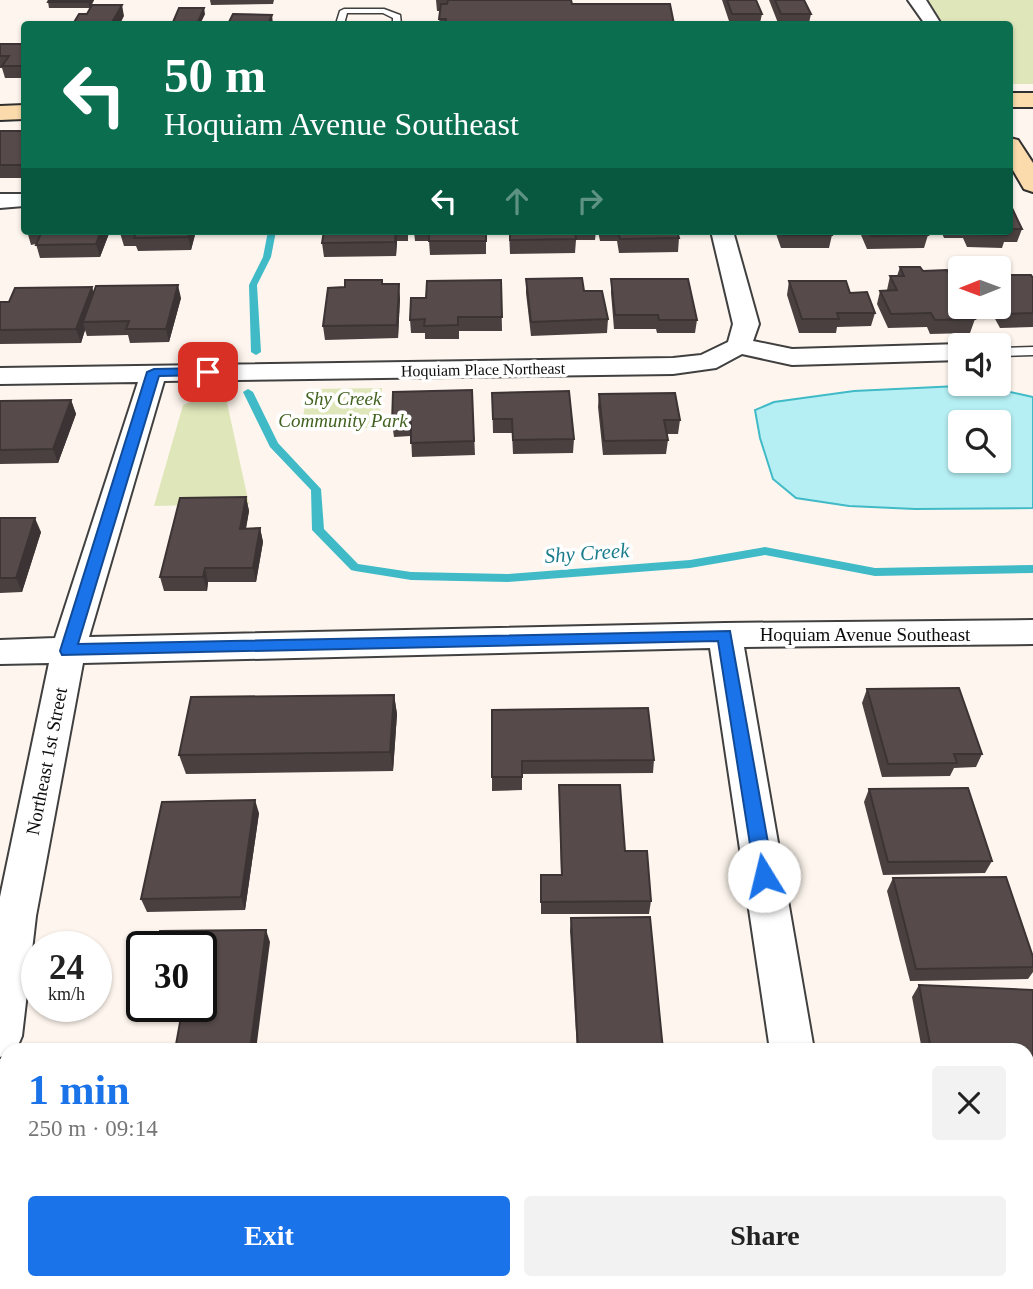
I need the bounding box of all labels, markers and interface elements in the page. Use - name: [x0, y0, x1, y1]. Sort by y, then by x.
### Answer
- text: 50 m: [164, 48, 266, 103]
- icon: left: [49, 49, 140, 140]
- text: Hoquiam Avenue Southeast: [164, 106, 519, 142]
- icon: left: [425, 182, 463, 220]
- icon: ahead: [498, 182, 536, 220]
- icon: right: [571, 182, 609, 220]
- north arrow: [948, 256, 1012, 318]
- map controls: [948, 256, 1011, 473]
- button: sound: [948, 333, 1011, 396]
- pin: [178, 342, 238, 402]
- icon: arrive: [189, 353, 227, 391]
- street label: Hoquiam Place Northeast: [401, 360, 566, 380]
- park label: Shy Creek Community Park: [278, 388, 408, 431]
- button: search: [948, 410, 1011, 473]
- water label: Shy Creek: [544, 538, 631, 568]
- street label: Hoquiam Avenue Southeast: [760, 624, 971, 645]
- street label: Northeast 1st Street: [22, 685, 71, 837]
- position arrow: [727, 839, 801, 913]
- speed limit sign: 30: [126, 931, 217, 1022]
- text: 24: [49, 948, 84, 987]
- text: km/h: [48, 984, 85, 1004]
- button: close: [932, 1066, 1006, 1140]
- text: 1 min: [28, 1067, 130, 1113]
- text: 250 m · 09:14: [28, 1116, 158, 1141]
- button: Exit: [28, 1196, 510, 1276]
- button: Share: [524, 1196, 1006, 1276]

